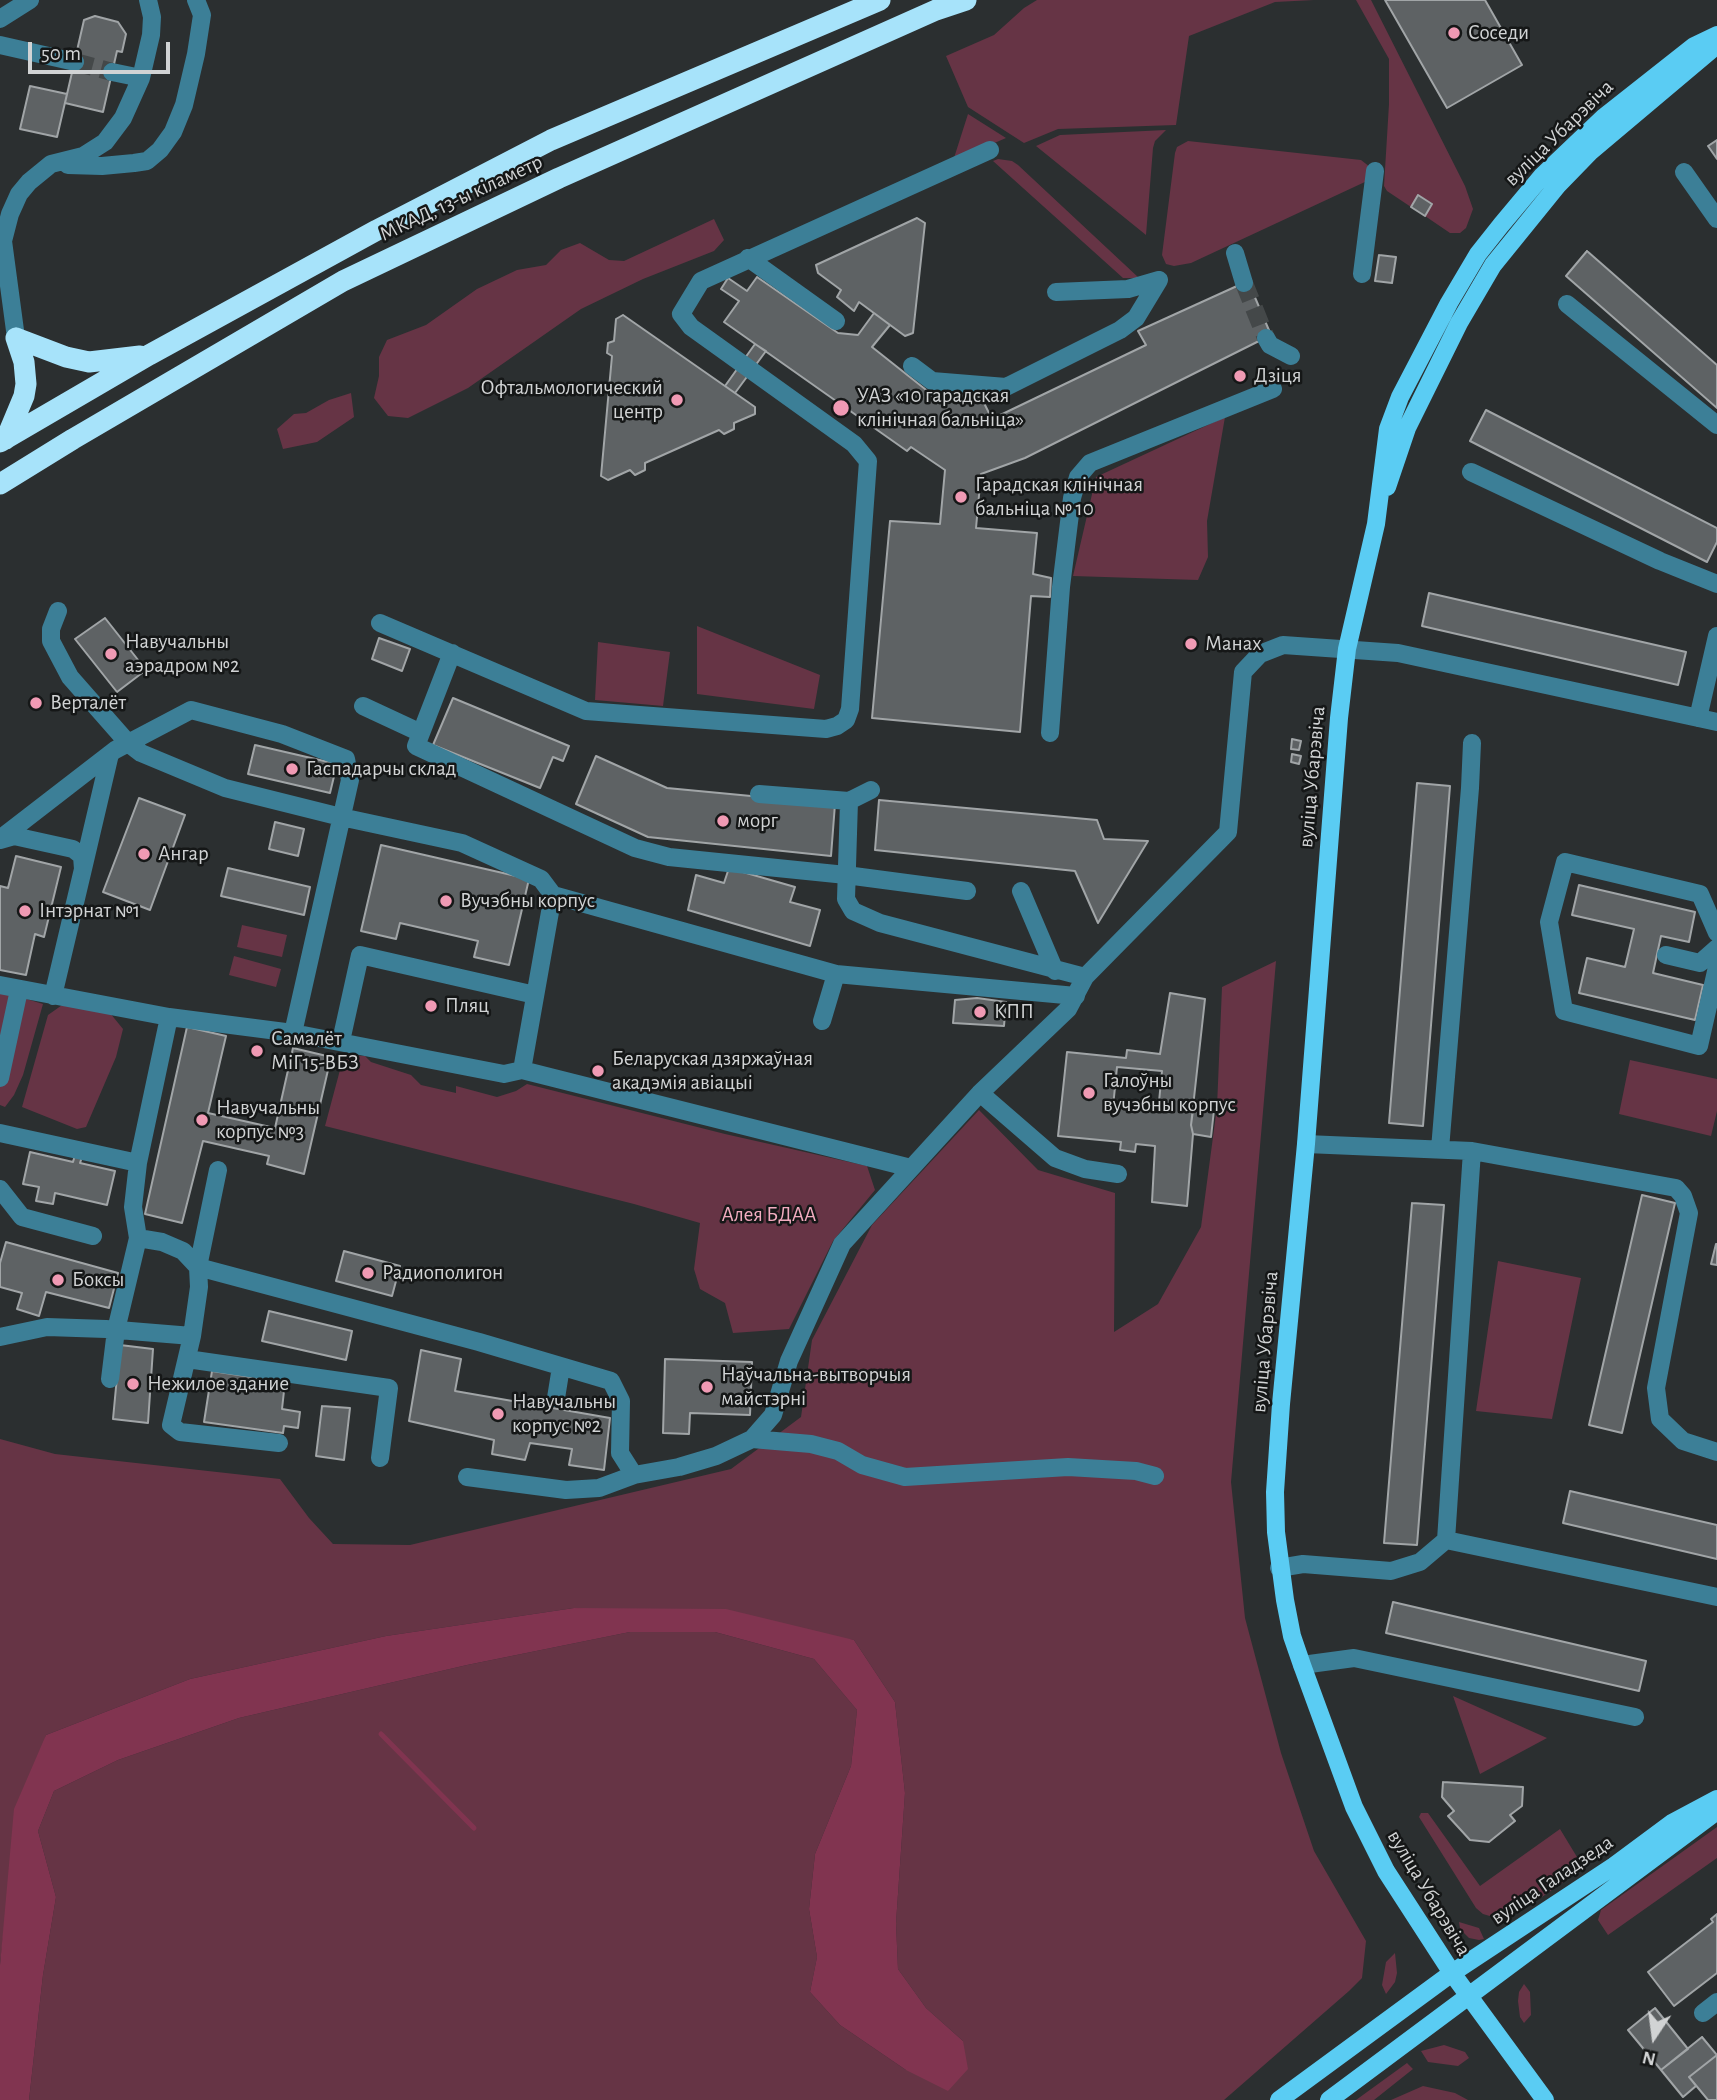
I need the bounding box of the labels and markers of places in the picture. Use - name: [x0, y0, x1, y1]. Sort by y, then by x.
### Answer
- place label: Соседи: [1468, 20, 1529, 46]
- marker: Соседи: [1446, 25, 1462, 41]
- place label: Дзіця: [1254, 363, 1302, 389]
- marker: Дзіця: [1232, 368, 1248, 384]
- place label: Офтальмологический центр: [481, 375, 663, 425]
- place label: УАЗ «10 гарадская клінічная бальніца»: [857, 383, 1024, 433]
- marker: Офтальмологический центр: [669, 392, 685, 408]
- marker: УАЗ «10 гарадская клінічная бальніца»: [831, 398, 851, 418]
- place label: Гарадская клінічная бальніца № 10: [975, 472, 1143, 522]
- marker: Гарадская клінічная бальніца № 10: [953, 489, 969, 505]
- place label: Навучальны аэрадром №2: [125, 629, 239, 679]
- place label: Манах: [1205, 631, 1262, 657]
- marker: Манах: [1183, 636, 1199, 652]
- marker: Навучальны аэрадром №2: [103, 646, 119, 662]
- place label: Верталёт: [50, 690, 126, 716]
- marker: Верталёт: [28, 695, 44, 711]
- place label: Гаспадарчы склад: [306, 756, 456, 782]
- marker: Гаспадарчы склад: [284, 761, 300, 777]
- place label: морг: [737, 808, 778, 834]
- marker: морг: [715, 813, 731, 829]
- place label: Ангар: [158, 841, 209, 867]
- marker: Ангар: [136, 846, 152, 862]
- place label: Вучэбны корпус: [460, 888, 595, 914]
- marker: Вучэбны корпус: [438, 893, 454, 909]
- place label: Інтэрнат №1: [39, 898, 140, 924]
- marker: Інтэрнат №1: [17, 903, 33, 919]
- place label: Пляц: [445, 993, 489, 1019]
- marker: Пляц: [423, 998, 439, 1014]
- place label: КПП: [994, 999, 1034, 1025]
- marker: КПП: [972, 1004, 988, 1020]
- place label: Самалёт МіГ15-ВБЗ: [271, 1026, 359, 1076]
- marker: Самалёт МіГ15-ВБЗ: [249, 1043, 265, 1059]
- place label: Беларуская дзяржаўная акадэмія авіацыі: [612, 1046, 813, 1096]
- marker: Беларуская дзяржаўная акадэмія авіацыі: [590, 1063, 606, 1079]
- place label: Галоўны вучэбны корпус: [1103, 1068, 1236, 1118]
- marker: Галоўны вучэбны корпус: [1081, 1085, 1097, 1101]
- place label: Навучальны корпус №3: [216, 1095, 320, 1145]
- marker: Навучальны корпус №3: [194, 1112, 210, 1128]
- place label: Радиополигон: [382, 1260, 503, 1286]
- marker: Радиополигон: [360, 1265, 376, 1281]
- place label: Боксы: [72, 1267, 125, 1293]
- marker: Боксы: [50, 1272, 66, 1288]
- place label: Наўчальна-вытворчыя майстэрні: [721, 1362, 911, 1412]
- place label: Нежилое здание: [147, 1371, 289, 1397]
- marker: Нежилое здание: [125, 1376, 141, 1392]
- marker: Наўчальна-вытворчыя майстэрні: [699, 1379, 715, 1395]
- place label: Навучальны корпус №2: [512, 1389, 616, 1439]
- marker: Навучальны корпус №2: [490, 1406, 506, 1422]

